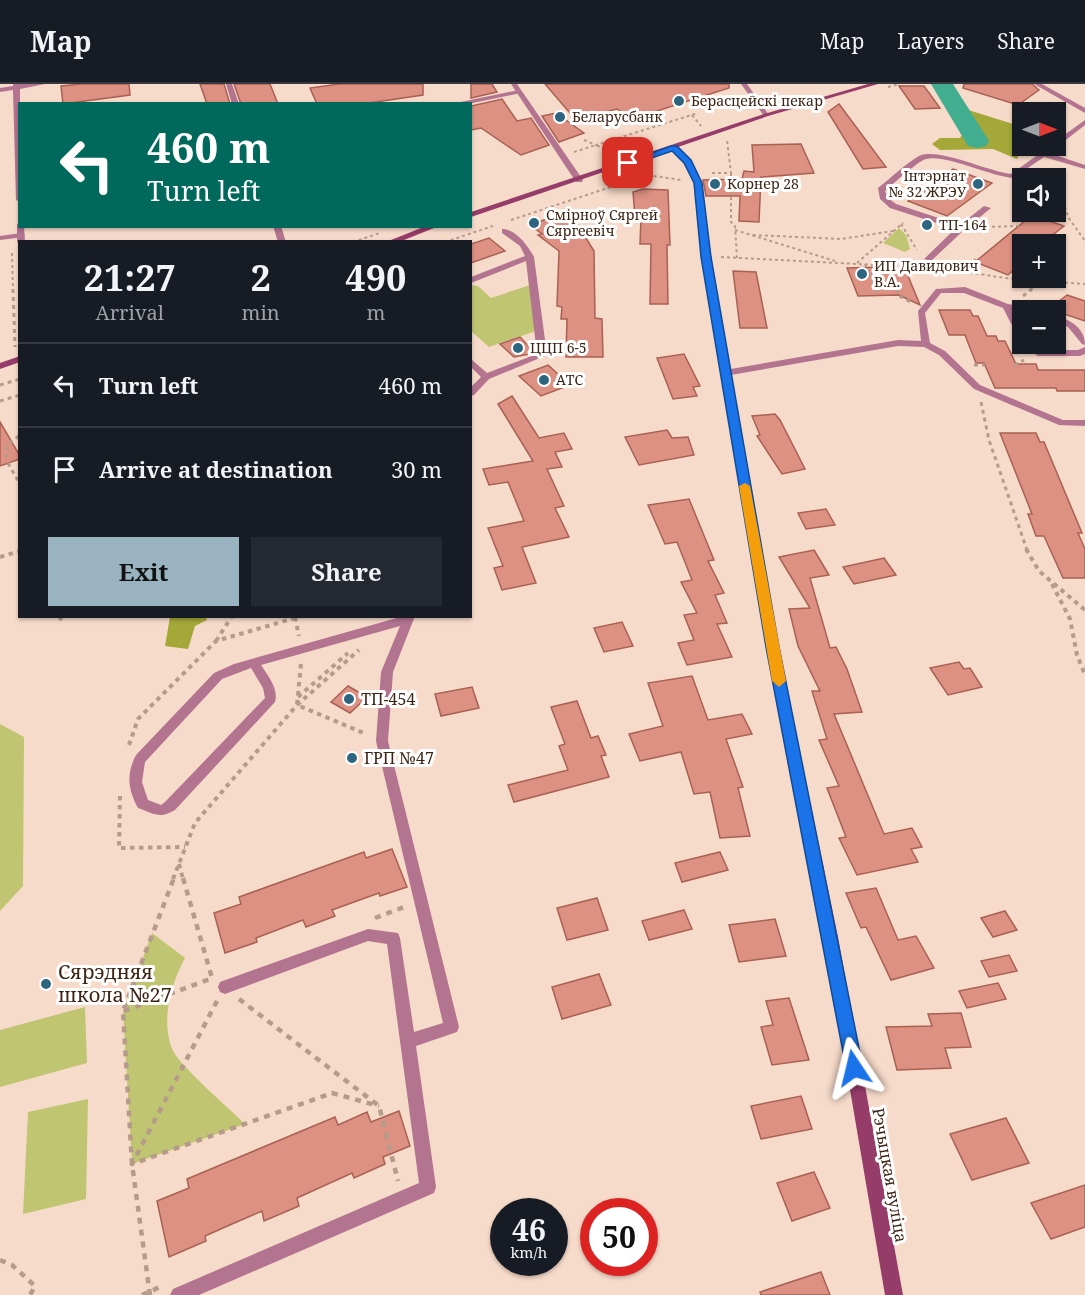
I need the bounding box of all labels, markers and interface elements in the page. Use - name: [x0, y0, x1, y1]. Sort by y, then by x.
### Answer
- text: Map: [30, 22, 92, 60]
- text: Map: [820, 27, 864, 55]
- text: Layers: [897, 27, 964, 55]
- text: Share: [997, 27, 1055, 55]
- place label: Берасцейскі пекар: [691, 91, 823, 110]
- marker: Берасцейскі пекар: [672, 94, 686, 108]
- north arrow: [1012, 102, 1066, 156]
- map controls: [1012, 102, 1066, 354]
- place label: Беларусбанк: [572, 107, 663, 126]
- marker: Беларусбанк: [553, 110, 567, 124]
- text: 460 m: [147, 118, 271, 175]
- icon: left: [48, 126, 126, 204]
- pin: [602, 137, 653, 188]
- icon: arrive: [611, 146, 644, 179]
- place label: Інтэрнат № 32 ЖРЭУ: [889, 166, 967, 201]
- button: sound: [1012, 168, 1066, 222]
- text: Turn left: [147, 172, 260, 209]
- place label: Корнер 28: [727, 174, 799, 193]
- marker: Корнер 28: [708, 177, 722, 191]
- marker: Інтэрнат № 32 ЖРЭУ: [971, 177, 985, 191]
- place label: Смірноў Сяргей Сяргеевіч: [546, 205, 658, 240]
- place label: ТП-164: [939, 215, 987, 234]
- marker: Смірноў Сяргей Сяргеевіч: [527, 216, 541, 230]
- marker: ТП-164: [920, 218, 934, 232]
- button: +: [1012, 234, 1066, 288]
- text: 21:27: [84, 253, 176, 302]
- text: 2: [250, 253, 271, 302]
- text: 490: [345, 253, 406, 302]
- place label: ИП Давидович В.А.: [874, 256, 978, 291]
- marker: ИП Давидович В.А.: [855, 267, 869, 281]
- text: Arrival: [96, 299, 164, 326]
- text: min: [242, 299, 280, 326]
- text: m: [366, 299, 385, 326]
- button: −: [1012, 300, 1066, 354]
- place label: ЦЦП 6-5: [530, 338, 587, 357]
- marker: ЦЦП 6-5: [511, 341, 525, 355]
- icon: left: [48, 369, 81, 402]
- text: Turn left: [99, 370, 198, 400]
- text: 460 m: [379, 370, 442, 400]
- place label: АТС: [556, 370, 584, 389]
- marker: АТС: [537, 373, 551, 387]
- icon: arrive: [48, 453, 81, 486]
- text: Arrive at destination: [99, 454, 333, 484]
- text: 30 m: [391, 454, 442, 484]
- button: Exit: [48, 537, 239, 606]
- button: Share: [251, 537, 442, 606]
- place label: ТП-454: [361, 688, 415, 710]
- marker: ТП-454: [342, 692, 356, 706]
- place label: ГРП №47: [364, 747, 434, 769]
- marker: ГРП №47: [345, 751, 359, 765]
- place label: Сярэдняя школа №27: [58, 958, 172, 1008]
- marker: Сярэдняя школа №27: [39, 977, 53, 991]
- position arrow: [822, 1036, 886, 1100]
- street label: Рэчыцкая вуліца: [867, 1106, 913, 1244]
- speed limit sign: 50: [580, 1198, 658, 1276]
- text: 46: [512, 1209, 546, 1250]
- text: km/h: [511, 1242, 547, 1262]

